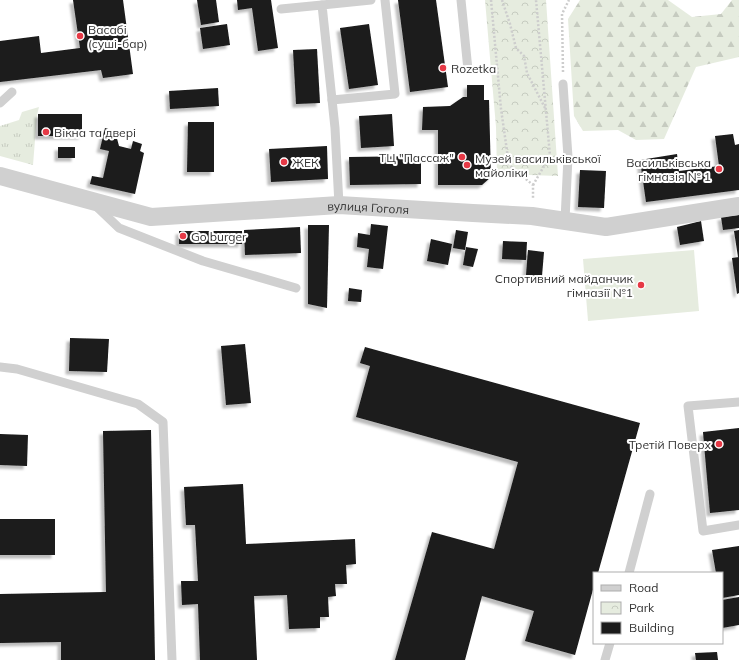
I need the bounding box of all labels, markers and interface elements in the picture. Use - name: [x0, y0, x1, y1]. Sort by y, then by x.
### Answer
- place label: Васабі (суші-бар): [88, 22, 148, 51]
- marker: Васабі (суші-бар): [75, 31, 85, 41]
- place label: Rozetka: [451, 61, 496, 76]
- marker: Rozetka: [438, 63, 448, 73]
- place label: Вікна та двері: [54, 125, 136, 140]
- marker: Вікна та двері: [41, 127, 51, 137]
- place label: ТЦ "Пассаж": [379, 150, 454, 165]
- place label: Музей васильківської майоліки: [475, 151, 602, 180]
- marker: ТЦ "Пассаж": [457, 152, 467, 162]
- place label: ЖЕК: [292, 155, 319, 170]
- place label: Васильківська гімназія № 1: [626, 155, 711, 184]
- marker: ЖЕК: [279, 157, 289, 167]
- marker: Музей васильківської майоліки: [462, 160, 472, 170]
- marker: Васильківська гімназія № 1: [714, 164, 724, 174]
- street label: вулиця Гоголя: [327, 197, 410, 217]
- place label: Go burger: [191, 229, 247, 244]
- marker: Go burger: [178, 231, 188, 241]
- place label: Спортивний майданчик гімназії №1: [495, 271, 634, 300]
- marker: Спортивний майданчик гімназії №1: [636, 280, 646, 290]
- place label: Третій Поверх: [629, 437, 711, 452]
- marker: Третій Поверх: [714, 439, 724, 449]
- legend: [593, 572, 723, 644]
- text: Road: [629, 580, 658, 595]
- text: Park: [629, 600, 655, 615]
- text: Building: [629, 620, 674, 635]

